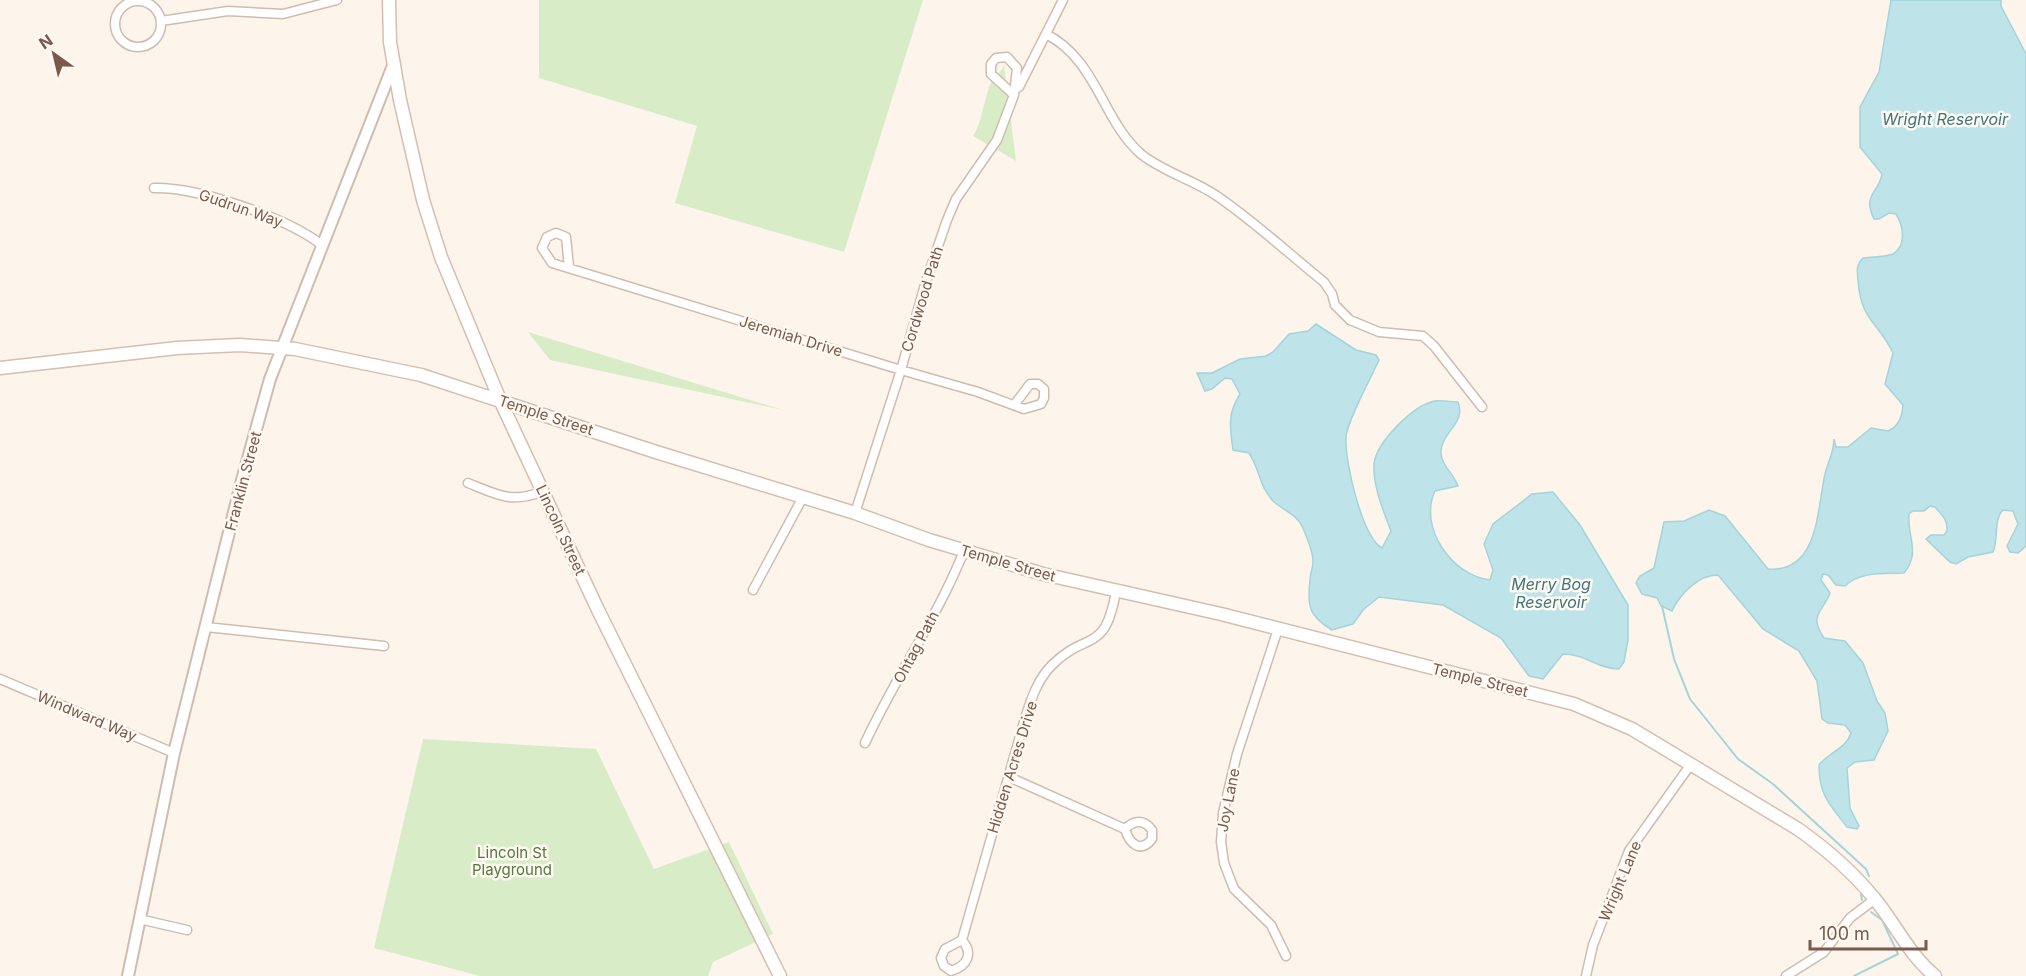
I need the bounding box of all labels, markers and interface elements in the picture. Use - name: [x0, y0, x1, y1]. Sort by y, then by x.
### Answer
- north arrow: [24, 24, 84, 84]
- text: N: [35, 30, 56, 53]
- water label: Wright Reservoir: [1882, 109, 2009, 129]
- street label: Gudrun Way: [197, 185, 286, 231]
- street label: Cordwood Path: [897, 244, 947, 354]
- street label: Jeremiah Drive: [737, 311, 845, 361]
- street label: Temple Street: [496, 391, 596, 439]
- street label: Franklin Street: [221, 429, 265, 533]
- street label: Lincoln Street: [532, 482, 590, 578]
- street label: Temple Street: [958, 540, 1058, 586]
- water label: Merry Bog Reservoir: [1511, 574, 1591, 612]
- street label: Ohtag Path: [889, 608, 943, 686]
- street label: Temple Street: [1430, 659, 1530, 701]
- street label: Windward Way: [34, 686, 140, 746]
- street label: Hidden Acres Drive: [983, 699, 1041, 835]
- street label: Joy Lane: [1213, 767, 1243, 833]
- street label: Wright Lane: [1595, 838, 1645, 924]
- park label: Lincoln St Playground: [472, 843, 552, 879]
- scale bar: [1810, 913, 1926, 951]
- text: 100 m: [1819, 923, 1870, 944]

